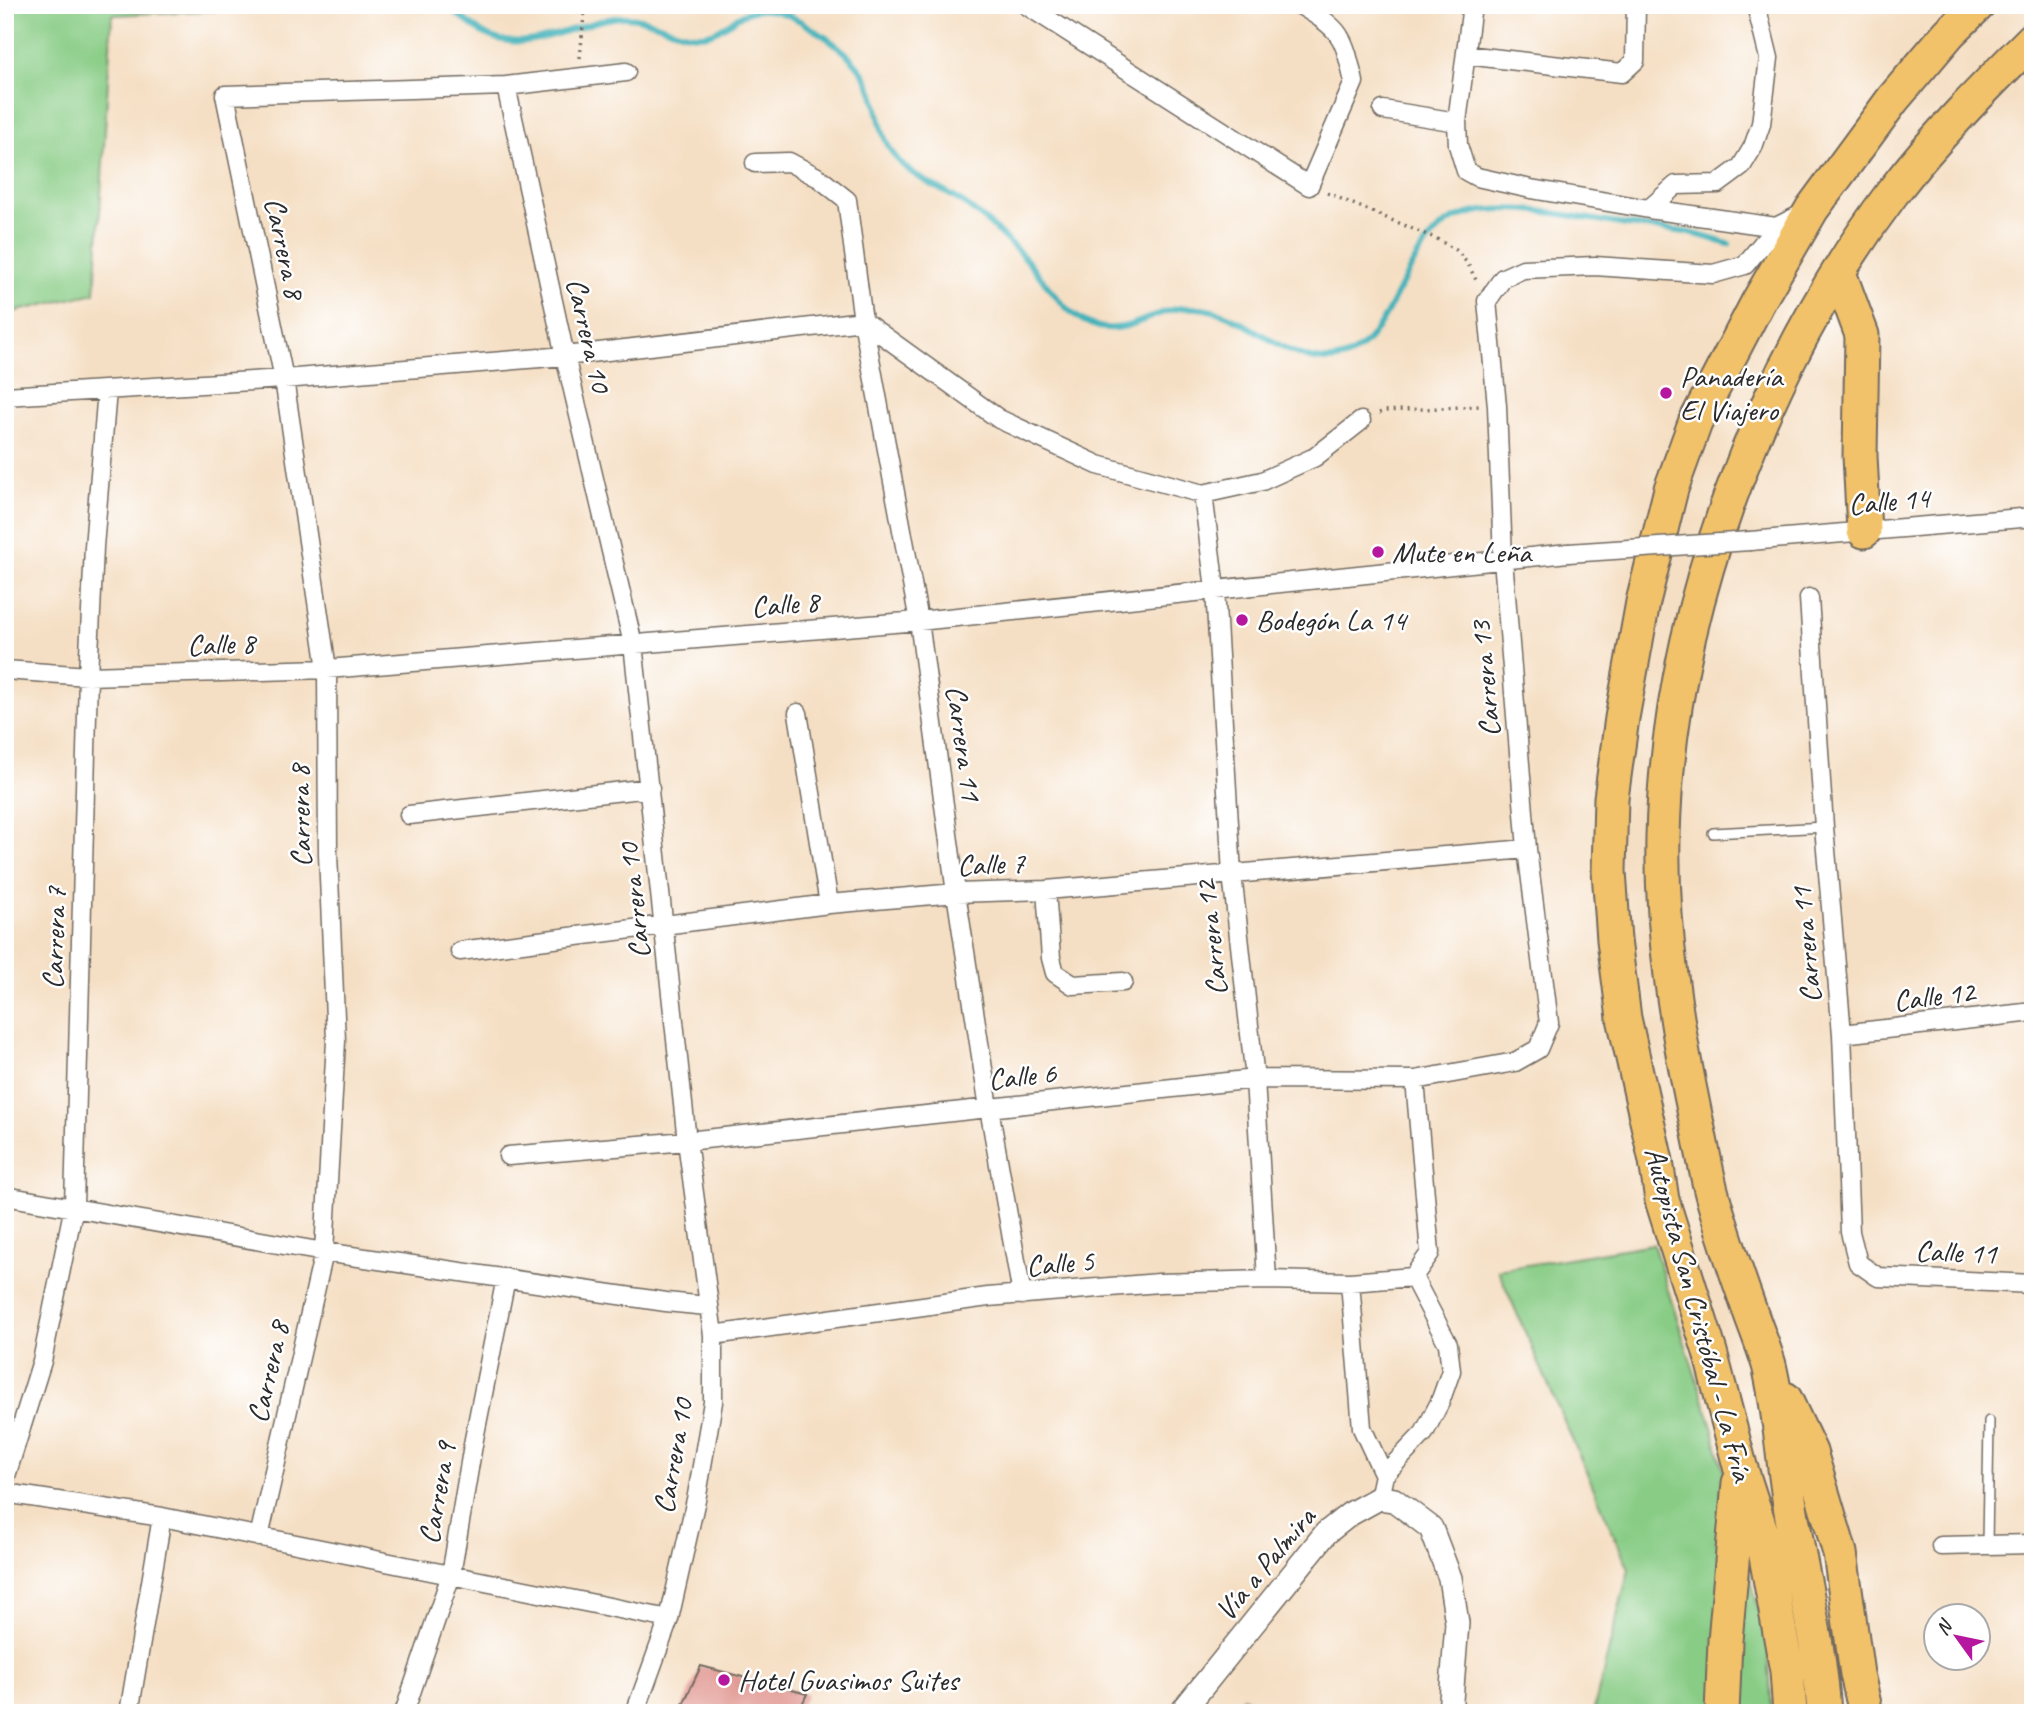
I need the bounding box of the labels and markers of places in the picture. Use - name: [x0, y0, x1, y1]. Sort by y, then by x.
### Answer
- place label: Panadería El Viajero: [1680, 357, 1784, 429]
- marker: Panadería El Viajero: [1658, 385, 1674, 401]
- place label: Mute en Leña: [1392, 533, 1533, 571]
- marker: Mute en Leña: [1370, 544, 1386, 560]
- place label: Bodegón La 14: [1256, 601, 1408, 639]
- marker: Bodegón La 14: [1234, 612, 1250, 628]
- place label: Hotel Guasimos Suites: [738, 1661, 961, 1699]
- marker: Hotel Guasimos Suites: [716, 1672, 732, 1688]

